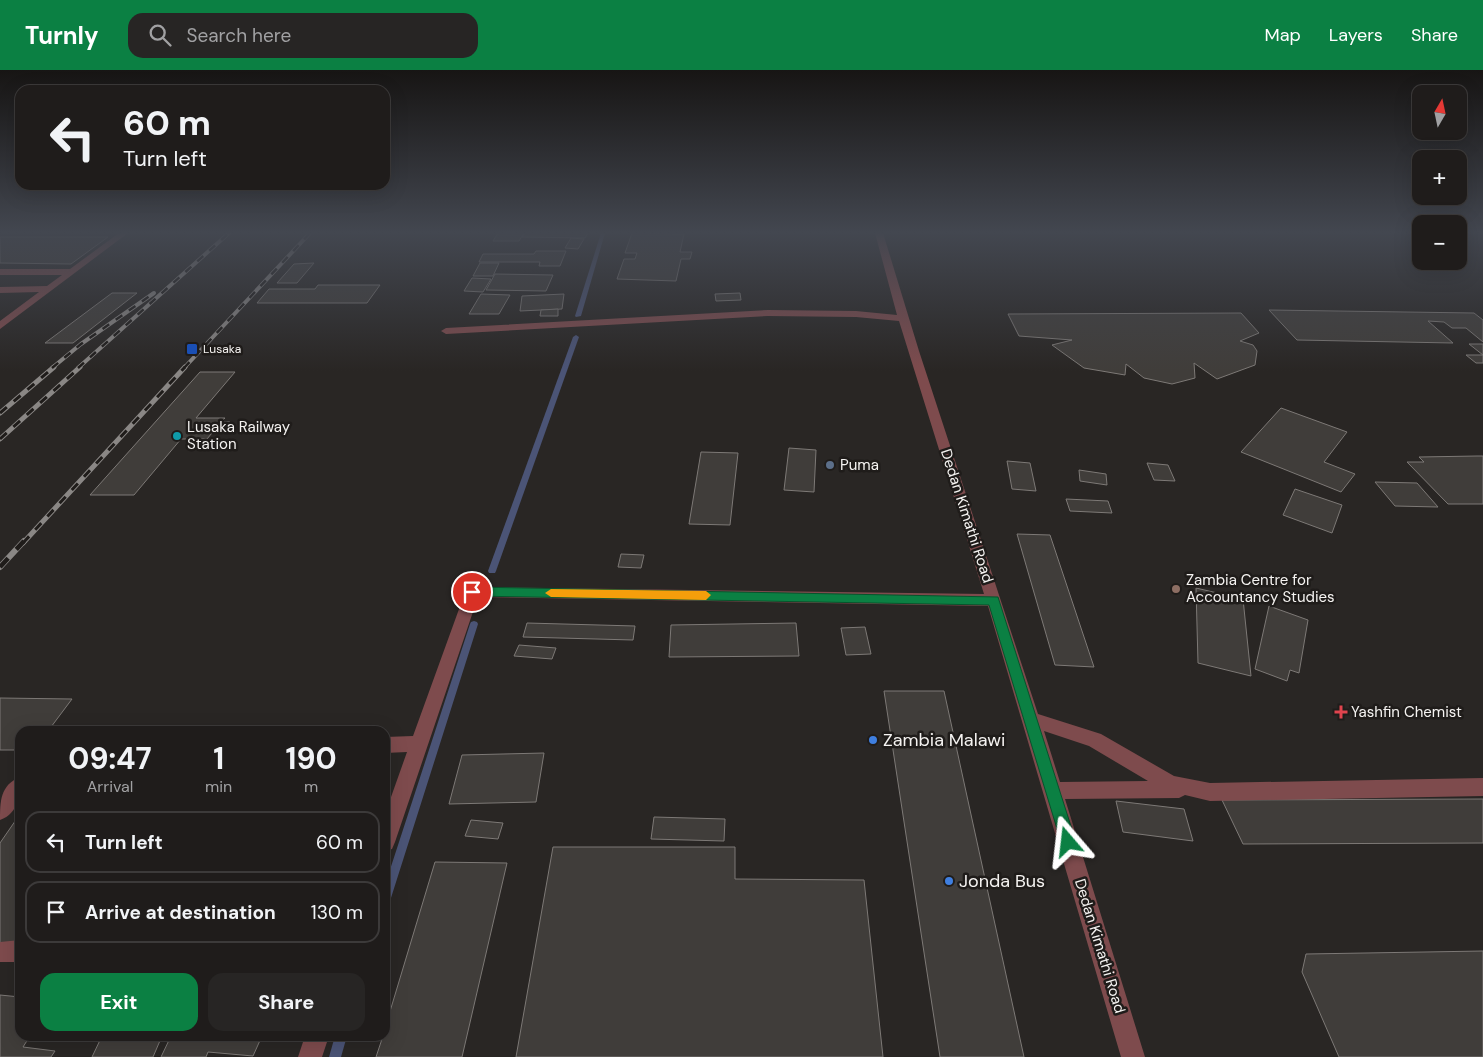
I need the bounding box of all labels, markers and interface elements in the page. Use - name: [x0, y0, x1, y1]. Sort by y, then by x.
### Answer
- search box: [128, 13, 478, 58]
- text: Turnly: [25, 20, 98, 51]
- icon: search: [146, 21, 174, 49]
- text: Search here: [186, 23, 291, 48]
- text: Map: [1265, 23, 1301, 47]
- text: Layers: [1329, 23, 1383, 47]
- text: Share: [1411, 23, 1458, 47]
- north arrow: [1412, 85, 1468, 140]
- map controls: [1412, 85, 1467, 270]
- text: 60 m: [123, 100, 211, 146]
- icon: left: [40, 105, 105, 170]
- text: Turn left: [123, 144, 207, 173]
- button: +: [1412, 150, 1467, 205]
- button: −: [1412, 215, 1467, 270]
- place label: Lusaka: [203, 341, 241, 357]
- marker: Lusaka: [185, 342, 199, 356]
- place label: Lusaka Railway Station: [187, 417, 291, 454]
- marker: Lusaka Railway Station: [171, 430, 183, 442]
- street label: Dedan Kimathi Road: [936, 446, 998, 586]
- place label: Puma: [840, 455, 879, 475]
- marker: Puma: [824, 459, 836, 471]
- place label: Zambia Centre for Accountancy Studies: [1186, 570, 1335, 607]
- pin: [451, 571, 493, 613]
- icon: arrive: [458, 578, 486, 606]
- marker: Zambia Centre for Accountancy Studies: [1170, 583, 1182, 595]
- place label: Yashfin Chemist: [1351, 702, 1462, 722]
- marker: Yashfin Chemist: [1335, 706, 1347, 718]
- place label: Zambia Malawi: [883, 728, 1005, 752]
- marker: Zambia Malawi: [867, 734, 879, 746]
- text: 09:47: [68, 739, 152, 778]
- text: 1: [213, 739, 224, 778]
- text: 190: [286, 739, 337, 778]
- text: Arrival: [87, 776, 133, 797]
- text: min: [205, 776, 232, 797]
- text: m: [304, 776, 318, 797]
- position arrow: [1041, 815, 1093, 867]
- icon: left: [42, 828, 70, 856]
- text: Turn left: [85, 830, 163, 855]
- text: 60 m: [316, 830, 363, 855]
- place label: Jonda Bus: [959, 869, 1045, 893]
- marker: Jonda Bus: [943, 875, 955, 887]
- street label: Dedan Kimathi Road: [1070, 876, 1130, 1016]
- icon: arrive: [42, 898, 70, 926]
- text: Arrive at destination: [85, 900, 276, 925]
- text: 130 m: [311, 900, 363, 925]
- button: Exit: [40, 973, 198, 1031]
- button: Share: [208, 973, 365, 1031]

